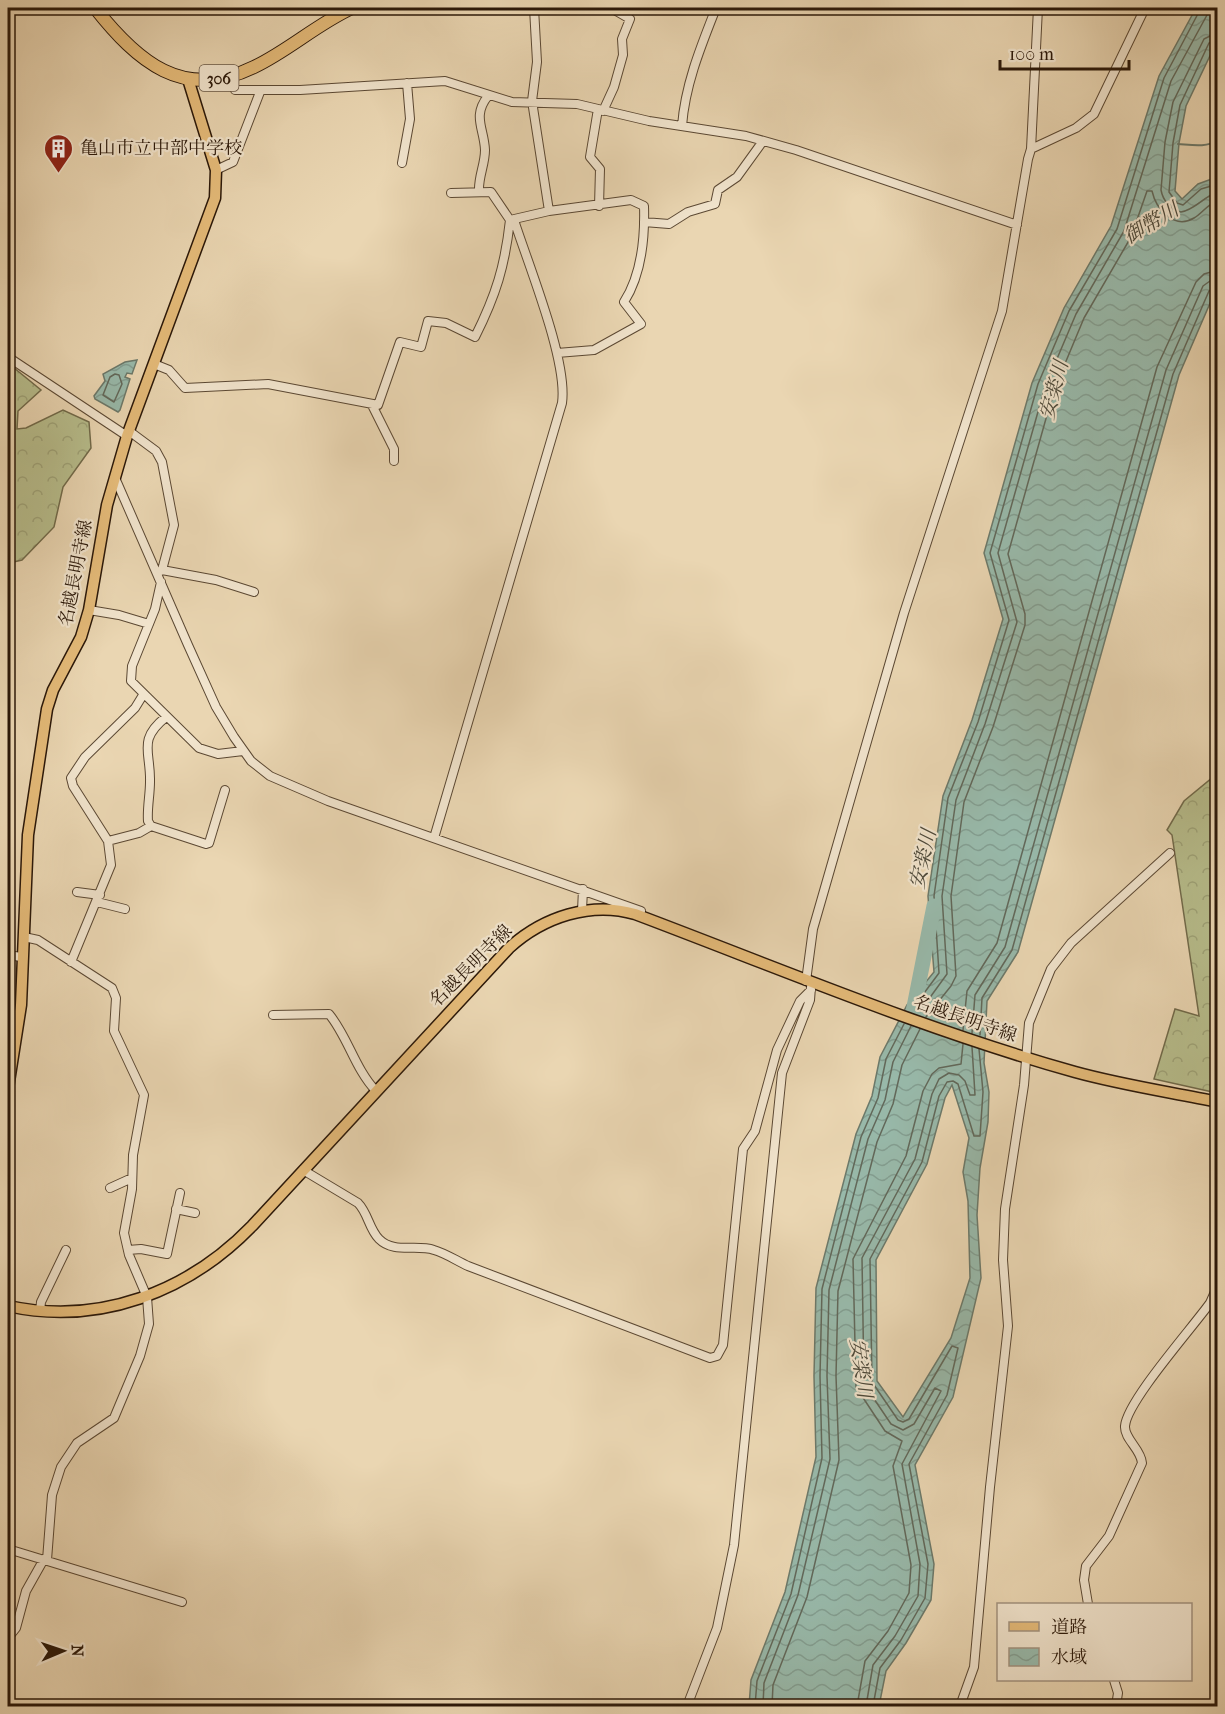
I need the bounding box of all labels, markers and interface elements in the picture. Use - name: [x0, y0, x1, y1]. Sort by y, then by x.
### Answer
- scale bar: [1000, 33, 1129, 71]
- text: 100 m: [1009, 44, 1054, 65]
- road number: 306: [200, 65, 238, 91]
- building icon: 亀山市立中部中学校: [43, 132, 75, 174]
- place label: 亀山市立中部中学校: [80, 138, 242, 159]
- water label: 御幣川: [1119, 197, 1184, 248]
- water label: 安楽川: [1035, 356, 1073, 422]
- street label: 名越長明寺線: [55, 518, 97, 628]
- water label: 安楽川: [906, 825, 941, 891]
- street label: 名越長明寺線: [425, 920, 517, 1012]
- street label: 名越長明寺線: [911, 991, 1019, 1047]
- water label: 安楽川: [845, 1337, 877, 1401]
- legend: [997, 1603, 1192, 1681]
- text: 道路: [1051, 1617, 1087, 1638]
- north arrow: [33, 1621, 93, 1681]
- text: N: [68, 1644, 87, 1658]
- text: 水域: [1051, 1647, 1087, 1668]

